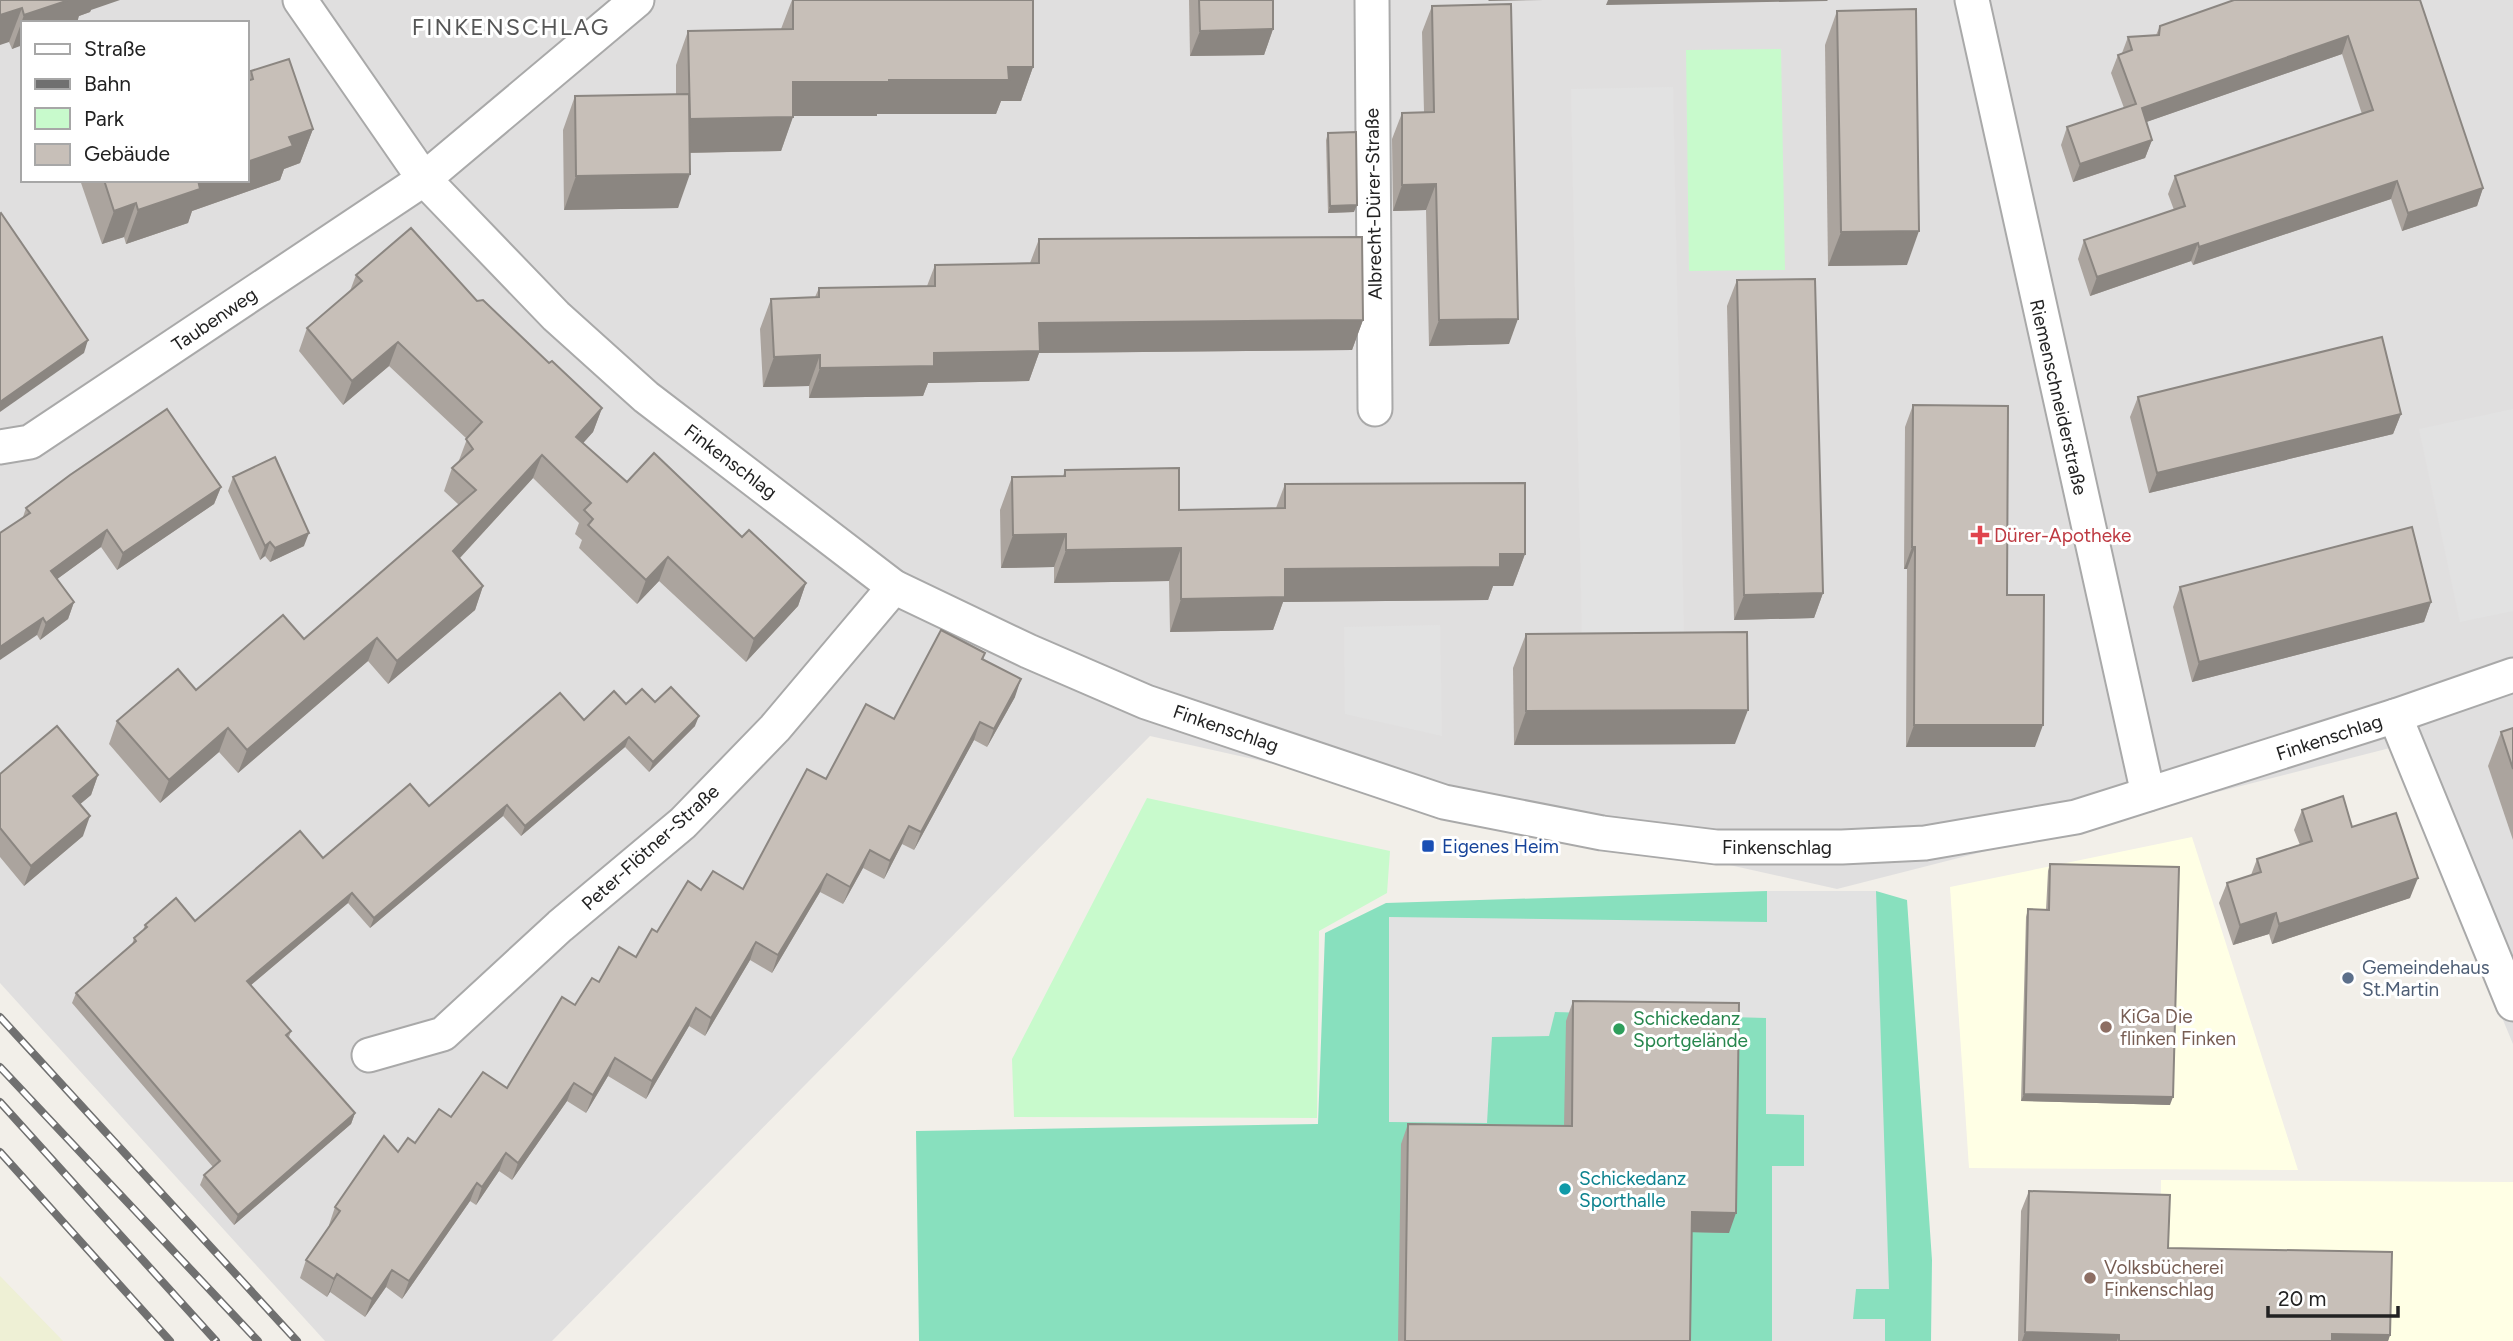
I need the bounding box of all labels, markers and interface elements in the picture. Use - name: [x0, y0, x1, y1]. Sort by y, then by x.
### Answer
- district label: FINKENSCHLAG: [412, 13, 610, 41]
- legend: [21, 21, 248, 182]
- text: Straße: [84, 36, 146, 61]
- text: Bahn: [84, 71, 131, 96]
- text: Park: [84, 106, 125, 131]
- street label: Albrecht-Dürer-Straße: [1360, 108, 1387, 300]
- text: Gebäude: [84, 141, 170, 166]
- street label: Taubenweg: [167, 283, 261, 356]
- street label: Riemenschneiderstraße: [2025, 297, 2092, 497]
- street label: Finkenschlag: [680, 419, 782, 504]
- place label: Dürer-Apotheke: [1994, 524, 2131, 547]
- marker: Dürer-Apotheke: [1972, 527, 1988, 543]
- street label: Finkenschlag: [1170, 700, 1282, 757]
- street label: Finkenschlag: [2273, 710, 2385, 765]
- street label: Peter-Flötner-Straße: [577, 780, 724, 915]
- place label: Eigenes Heim: [1442, 835, 1559, 858]
- street label: Finkenschlag: [1722, 836, 1832, 859]
- marker: Eigenes Heim: [1420, 838, 1436, 854]
- place label: Gemeindehaus St.Martin: [2362, 956, 2490, 1001]
- marker: Gemeindehaus St.Martin: [2340, 970, 2356, 986]
- place label: KiGa Die flinken Finken: [2120, 1005, 2236, 1050]
- place label: Schickedanz Sportgelände: [1633, 1007, 1748, 1052]
- marker: KiGa Die flinken Finken: [2098, 1019, 2114, 1035]
- marker: Schickedanz Sportgelände: [1611, 1021, 1627, 1037]
- place label: Schickedanz Sporthalle: [1579, 1167, 1686, 1212]
- marker: Schickedanz Sporthalle: [1557, 1181, 1573, 1197]
- place label: Volksbücherei Finkenschlag: [2104, 1256, 2224, 1301]
- marker: Volksbücherei Finkenschlag: [2082, 1270, 2098, 1286]
- scale bar: [2268, 1274, 2398, 1318]
- text: 20 m: [2278, 1286, 2326, 1311]

